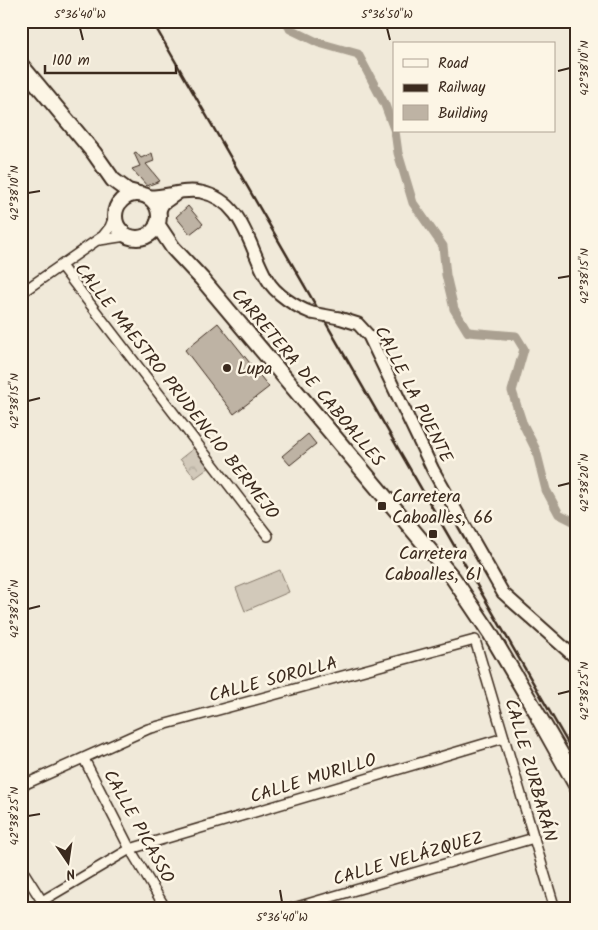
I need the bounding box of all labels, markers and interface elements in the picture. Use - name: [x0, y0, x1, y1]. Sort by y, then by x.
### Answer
- text: 5°36'40"W: [54, 5, 106, 24]
- text: 5°36'50"W: [361, 5, 413, 24]
- text: 42°38'10"N: [575, 40, 594, 96]
- scale bar: [45, 42, 176, 74]
- legend: [393, 42, 556, 132]
- text: 100 m: [52, 49, 90, 73]
- text: Road: [438, 52, 469, 76]
- text: Railway: [438, 76, 486, 100]
- text: Building: [438, 102, 488, 126]
- text: 42°38'10"N: [5, 165, 24, 221]
- text: 42°38'15"N: [575, 248, 594, 304]
- street label: CALLE MAESTRO PRUDENCIO BERMEJO: [66, 257, 286, 527]
- street label: CARRETERA DE CABOALLES: [223, 282, 391, 474]
- street label: CALLE LA PUENTE: [366, 321, 460, 469]
- place label: Lupa: [237, 355, 273, 384]
- marker: Lupa: [221, 362, 233, 374]
- text: 42°38'15"N: [5, 373, 24, 429]
- text: 42°38'20"N: [575, 454, 594, 512]
- place label: Carretera Caboalles, 66: [392, 483, 493, 533]
- marker: Carretera Caboalles, 66: [376, 500, 388, 512]
- marker: Carretera Caboalles, 61: [427, 528, 439, 540]
- place label: Carretera Caboalles, 61: [385, 540, 481, 590]
- text: 42°38'20"N: [5, 580, 24, 638]
- street label: CALLE SOROLLA: [206, 649, 341, 712]
- text: 42°38'25"N: [575, 662, 594, 720]
- street label: CALLE ZURBARÁN: [495, 695, 564, 845]
- street label: CALLE MURILLO: [247, 746, 380, 812]
- street label: CALLE PICASSO: [94, 764, 181, 889]
- text: 42°38'25"N: [5, 787, 24, 845]
- street label: CALLE VELÁZQUEZ: [330, 824, 487, 895]
- north arrow: [42, 838, 92, 888]
- text: N: [64, 862, 77, 885]
- text: 5°36'40"W: [256, 908, 308, 927]

